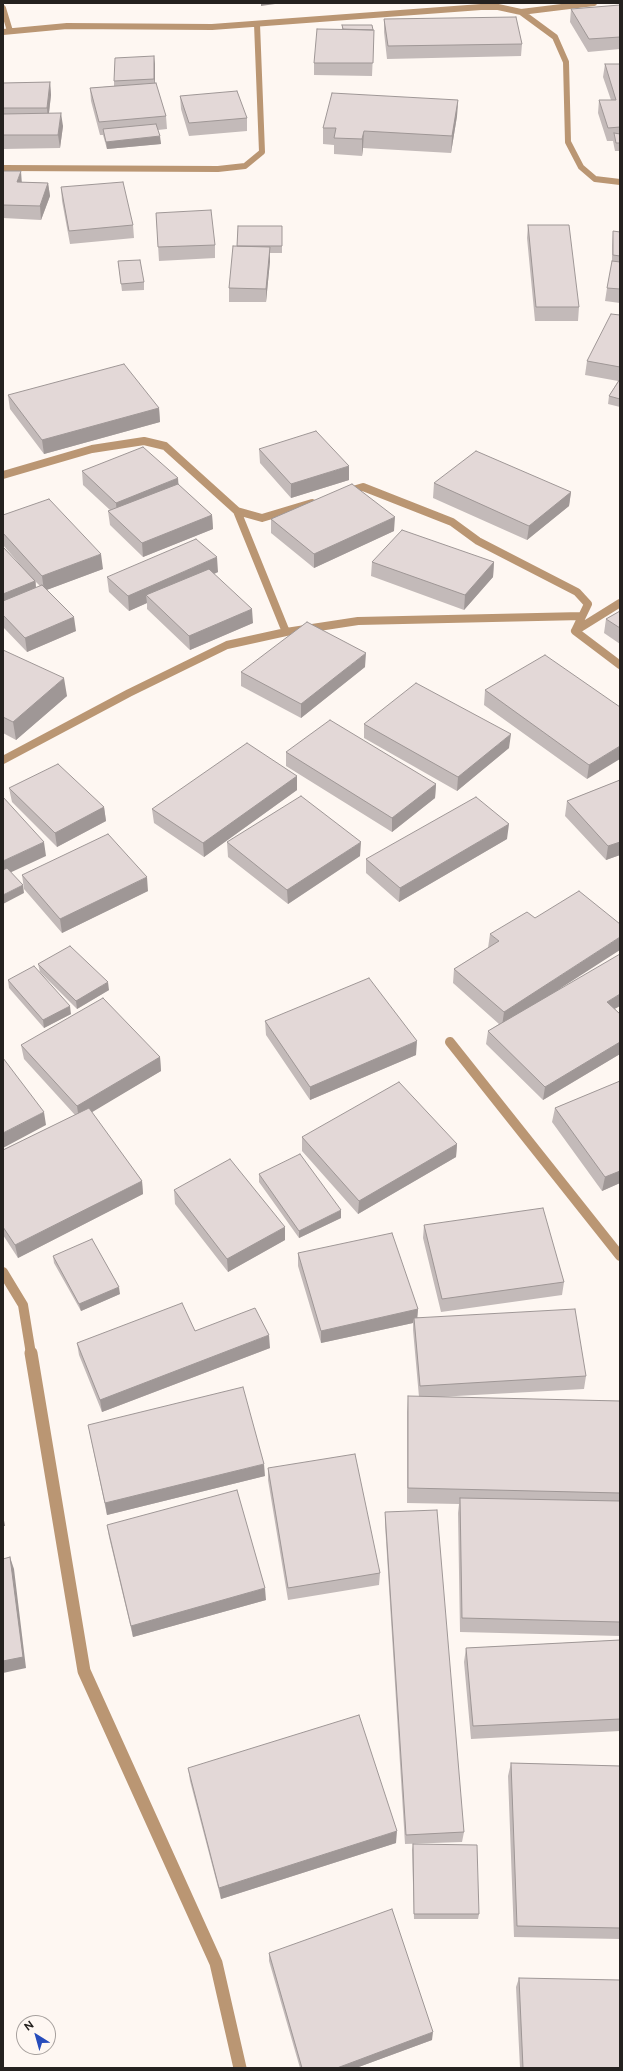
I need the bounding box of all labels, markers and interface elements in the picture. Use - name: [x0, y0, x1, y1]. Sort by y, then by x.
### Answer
- north arrow: [16, 2015, 56, 2055]
- text: N: [22, 2018, 36, 2034]

